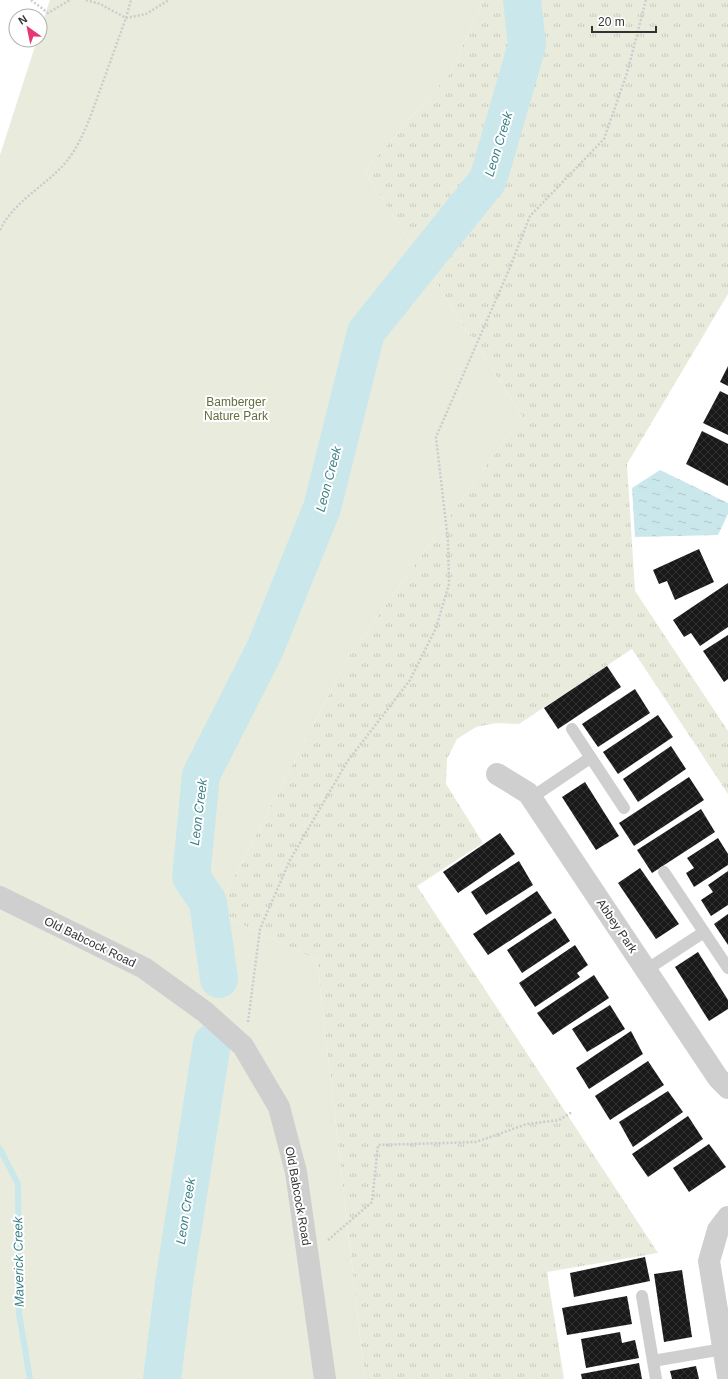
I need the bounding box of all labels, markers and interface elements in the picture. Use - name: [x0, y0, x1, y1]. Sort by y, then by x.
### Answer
- north arrow: [8, 8, 48, 48]
- scale bar: [592, 8, 656, 34]
- text: N: [16, 12, 29, 27]
- text: 20 m: [598, 15, 625, 29]
- water label: Leon Creek: [481, 108, 516, 178]
- park label: Bamberger Nature Park: [204, 395, 269, 423]
- water label: Leon Creek: [313, 443, 345, 514]
- water label: Leon Creek: [187, 776, 210, 846]
- street label: Abbey Park: [594, 896, 641, 956]
- street label: Old Babcock Road: [42, 914, 138, 970]
- street label: Old Babcock Road: [282, 1146, 314, 1246]
- water label: Leon Creek: [173, 1175, 198, 1245]
- water label: Maverick Creek: [10, 1215, 27, 1307]

